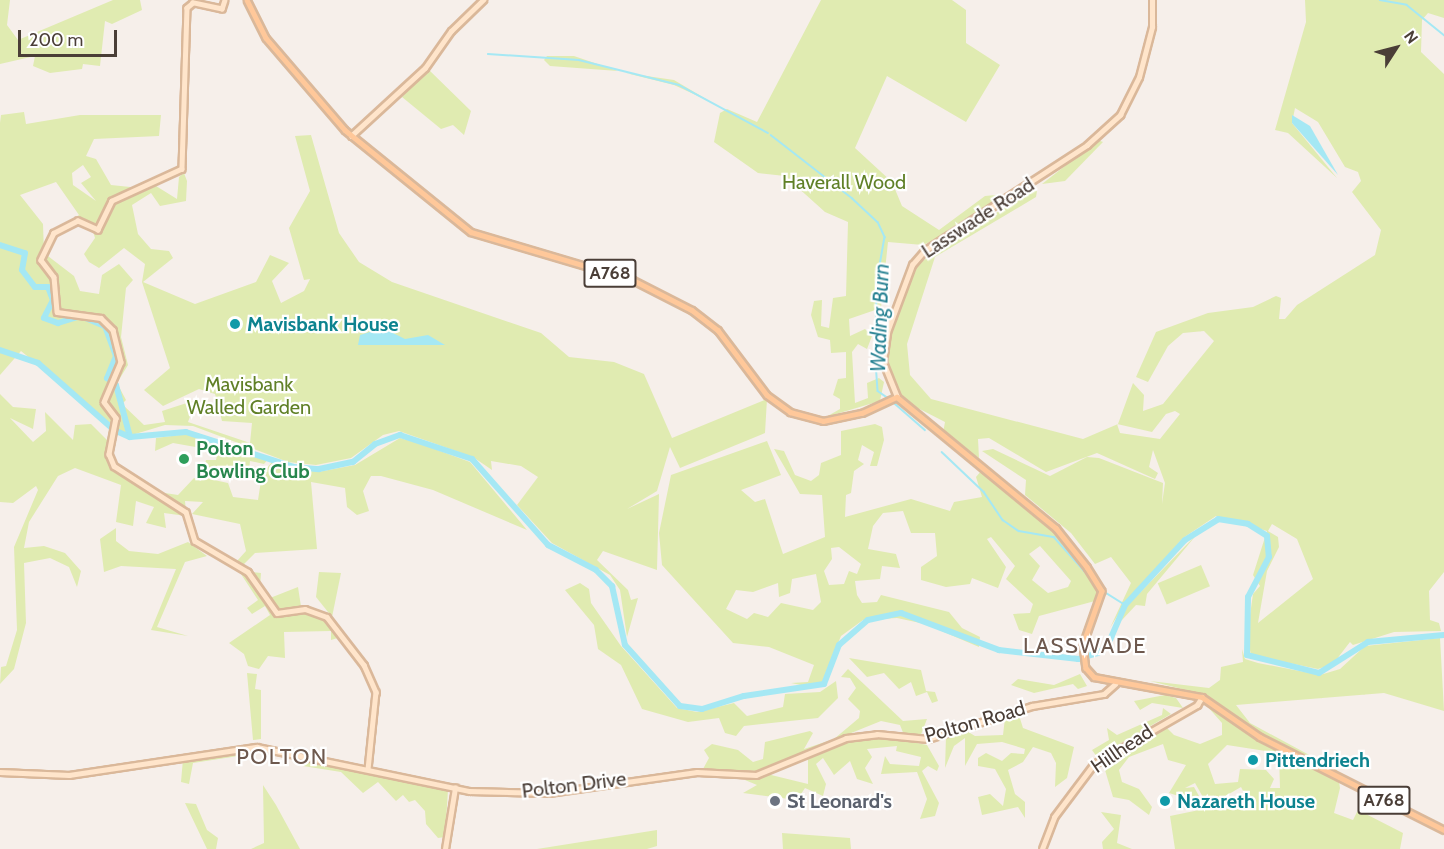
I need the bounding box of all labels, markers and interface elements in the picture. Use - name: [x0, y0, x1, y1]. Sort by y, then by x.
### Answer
- scale bar: [21, 18, 120, 56]
- north arrow: [1366, 18, 1426, 78]
- text: N: [1400, 27, 1422, 47]
- text: 200 m: [29, 29, 83, 51]
- park label: Haverall Wood: [782, 170, 906, 194]
- street label: Lasswade Road: [917, 173, 1039, 263]
- road number: A768: [583, 258, 637, 288]
- water label: Wading Burn: [866, 263, 894, 373]
- place label: Mavisbank House: [247, 312, 398, 336]
- marker: Mavisbank House: [228, 317, 242, 331]
- park label: Mavisbank Walled Garden: [187, 372, 311, 419]
- place label: Polton Bowling Club: [196, 436, 310, 483]
- marker: Polton Bowling Club: [177, 452, 191, 466]
- district label: LASSWADE: [1023, 633, 1147, 659]
- street label: Polton Road: [922, 696, 1028, 748]
- street label: Hillhead: [1087, 720, 1157, 778]
- district label: POLTON: [236, 744, 328, 770]
- place label: Pittendriech: [1265, 748, 1370, 772]
- marker: Pittendriech: [1246, 753, 1260, 767]
- street label: Polton Drive: [520, 767, 628, 803]
- road number: A768: [1357, 785, 1411, 815]
- place label: St Leonard's: [787, 789, 892, 813]
- place label: Nazareth House: [1177, 789, 1315, 813]
- marker: St Leonard's: [768, 794, 782, 808]
- marker: Nazareth House: [1158, 794, 1172, 808]

